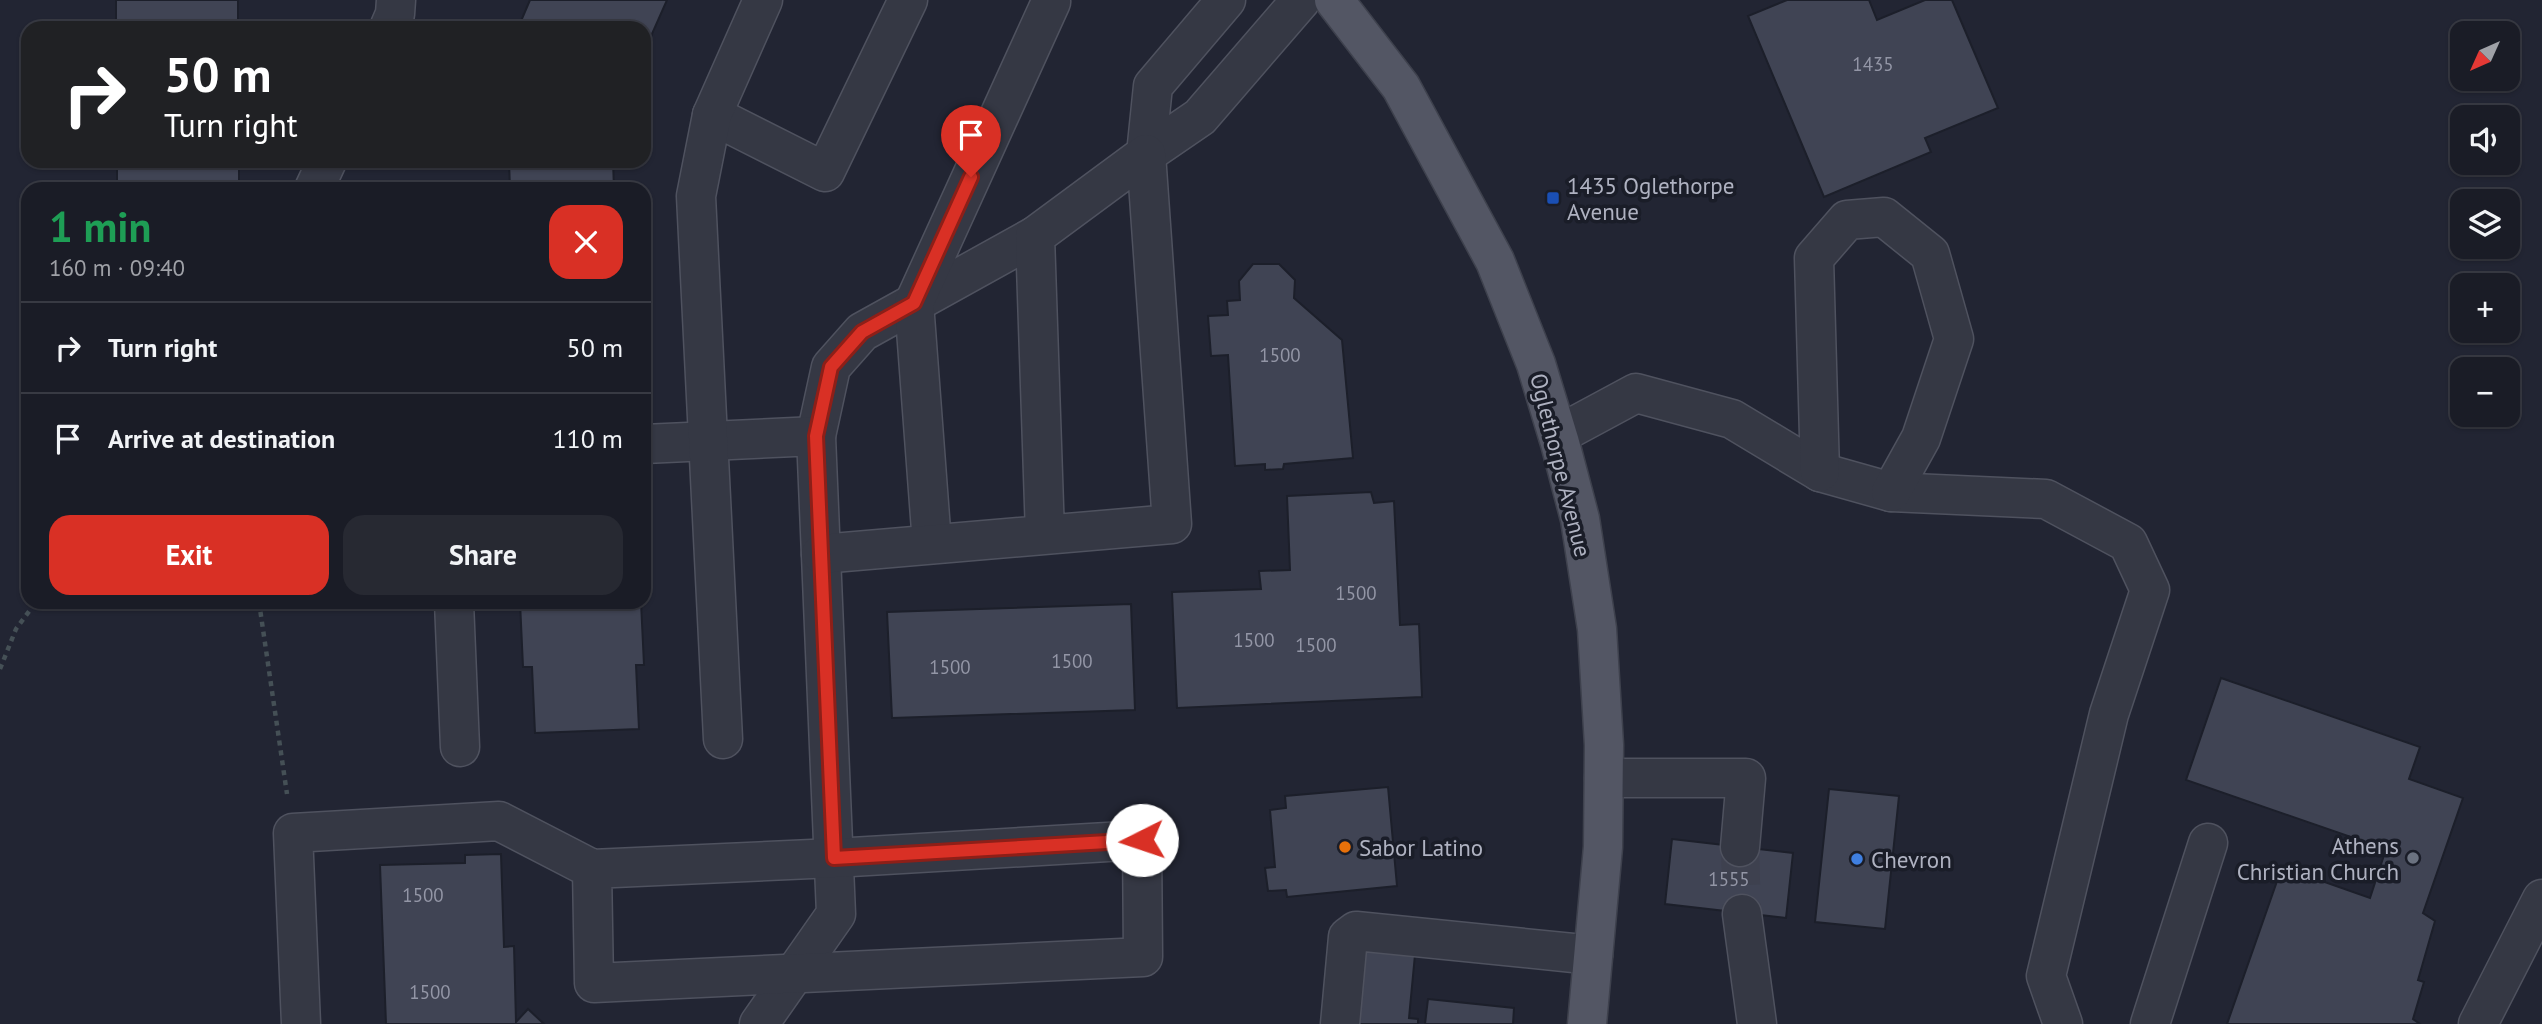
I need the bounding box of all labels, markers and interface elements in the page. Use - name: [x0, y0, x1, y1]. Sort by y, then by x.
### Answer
- north arrow: [2450, 21, 2520, 91]
- map controls: [2450, 21, 2520, 427]
- text: 50 m: [164, 42, 271, 106]
- icon: right: [49, 49, 140, 140]
- house number: 1435: [1852, 52, 1894, 76]
- text: Turn right: [164, 104, 298, 146]
- pin: [941, 105, 1001, 177]
- button: sound: [2450, 105, 2520, 175]
- icon: arrive: [952, 116, 990, 154]
- place label: 1435 Oglethorpe Avenue: [1567, 171, 1734, 226]
- button: layers: [2450, 189, 2520, 259]
- marker: 1435 Oglethorpe Avenue: [1545, 190, 1561, 206]
- text: 1 min: [49, 199, 151, 254]
- button: close: [549, 205, 623, 279]
- text: 160 m · 09:40: [49, 253, 185, 282]
- button: +: [2450, 273, 2520, 343]
- icon: right: [49, 329, 87, 367]
- text: Turn right: [108, 331, 217, 364]
- text: 50 m: [567, 331, 623, 364]
- house number: 1500: [1259, 343, 1301, 367]
- button: −: [2450, 357, 2520, 427]
- street label: Oglethorpe Avenue: [1524, 370, 1598, 560]
- icon: arrive: [49, 420, 87, 458]
- text: Arrive at destination: [108, 422, 335, 455]
- text: 110 m: [552, 422, 623, 455]
- button: Exit: [49, 515, 329, 595]
- button: Share: [343, 515, 623, 595]
- house number: 1500: [1335, 581, 1377, 605]
- house number: 1500: [1233, 628, 1275, 652]
- house number: 1500: [1295, 633, 1337, 657]
- house number: 1500: [1051, 649, 1093, 673]
- house number: 1500: [929, 655, 971, 679]
- position arrow: [1105, 803, 1179, 877]
- place label: Athens Christian Church: [2237, 831, 2399, 886]
- place label: Sabor Latino: [1359, 833, 1483, 862]
- marker: Sabor Latino: [1337, 839, 1353, 855]
- place label: Chevron: [1871, 845, 1952, 874]
- marker: Athens Christian Church: [2405, 850, 2421, 866]
- marker: Chevron: [1849, 851, 1865, 867]
- house number: 1555: [1708, 867, 1750, 891]
- house number: 1500: [402, 883, 444, 907]
- house number: 1500: [409, 980, 451, 1004]

